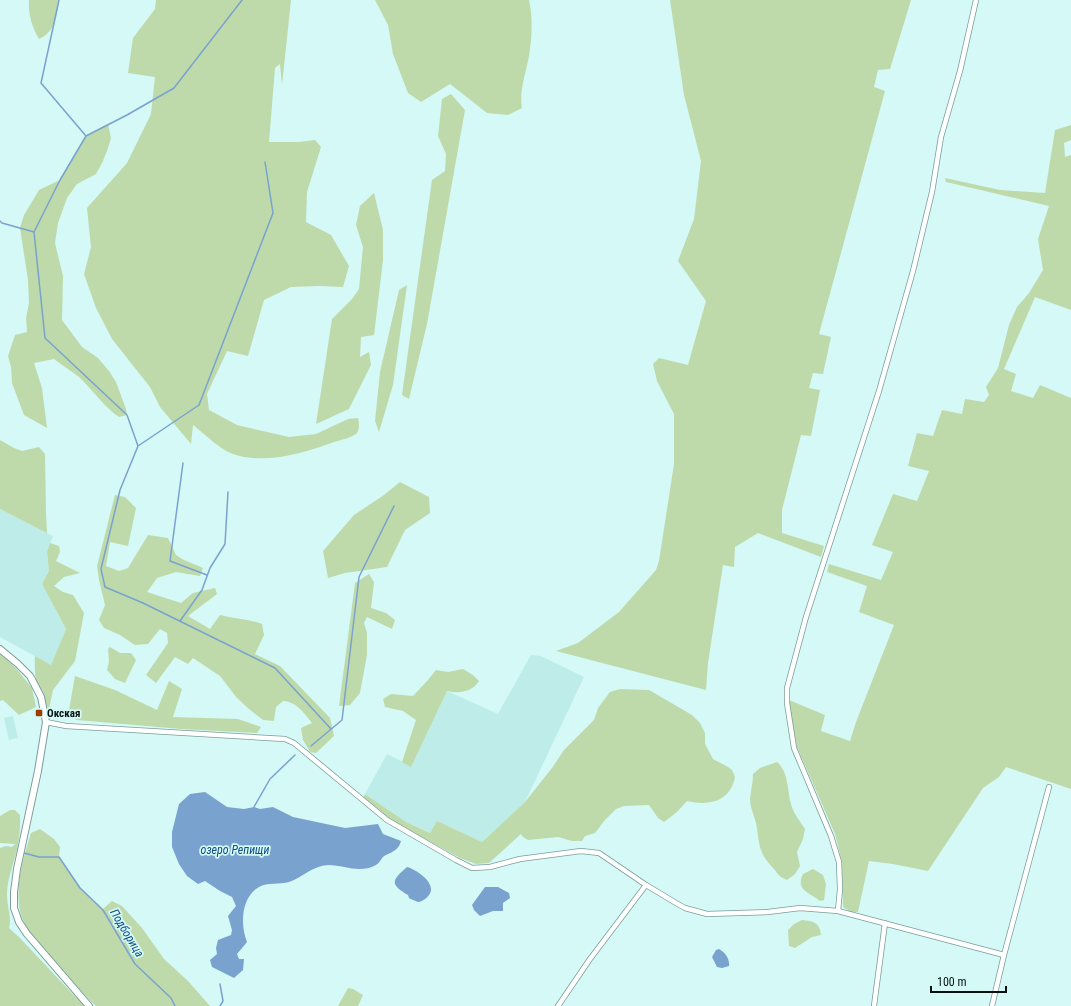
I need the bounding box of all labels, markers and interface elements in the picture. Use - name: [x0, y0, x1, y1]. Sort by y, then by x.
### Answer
- place label: Окская: [47, 707, 80, 720]
- marker: Окская: [34, 708, 44, 718]
- water label: озеро Репищи: [201, 843, 269, 857]
- water label: Подборица: [107, 906, 147, 960]
- scale bar: [931, 968, 1006, 994]
- text: 100 m: [937, 975, 967, 989]

